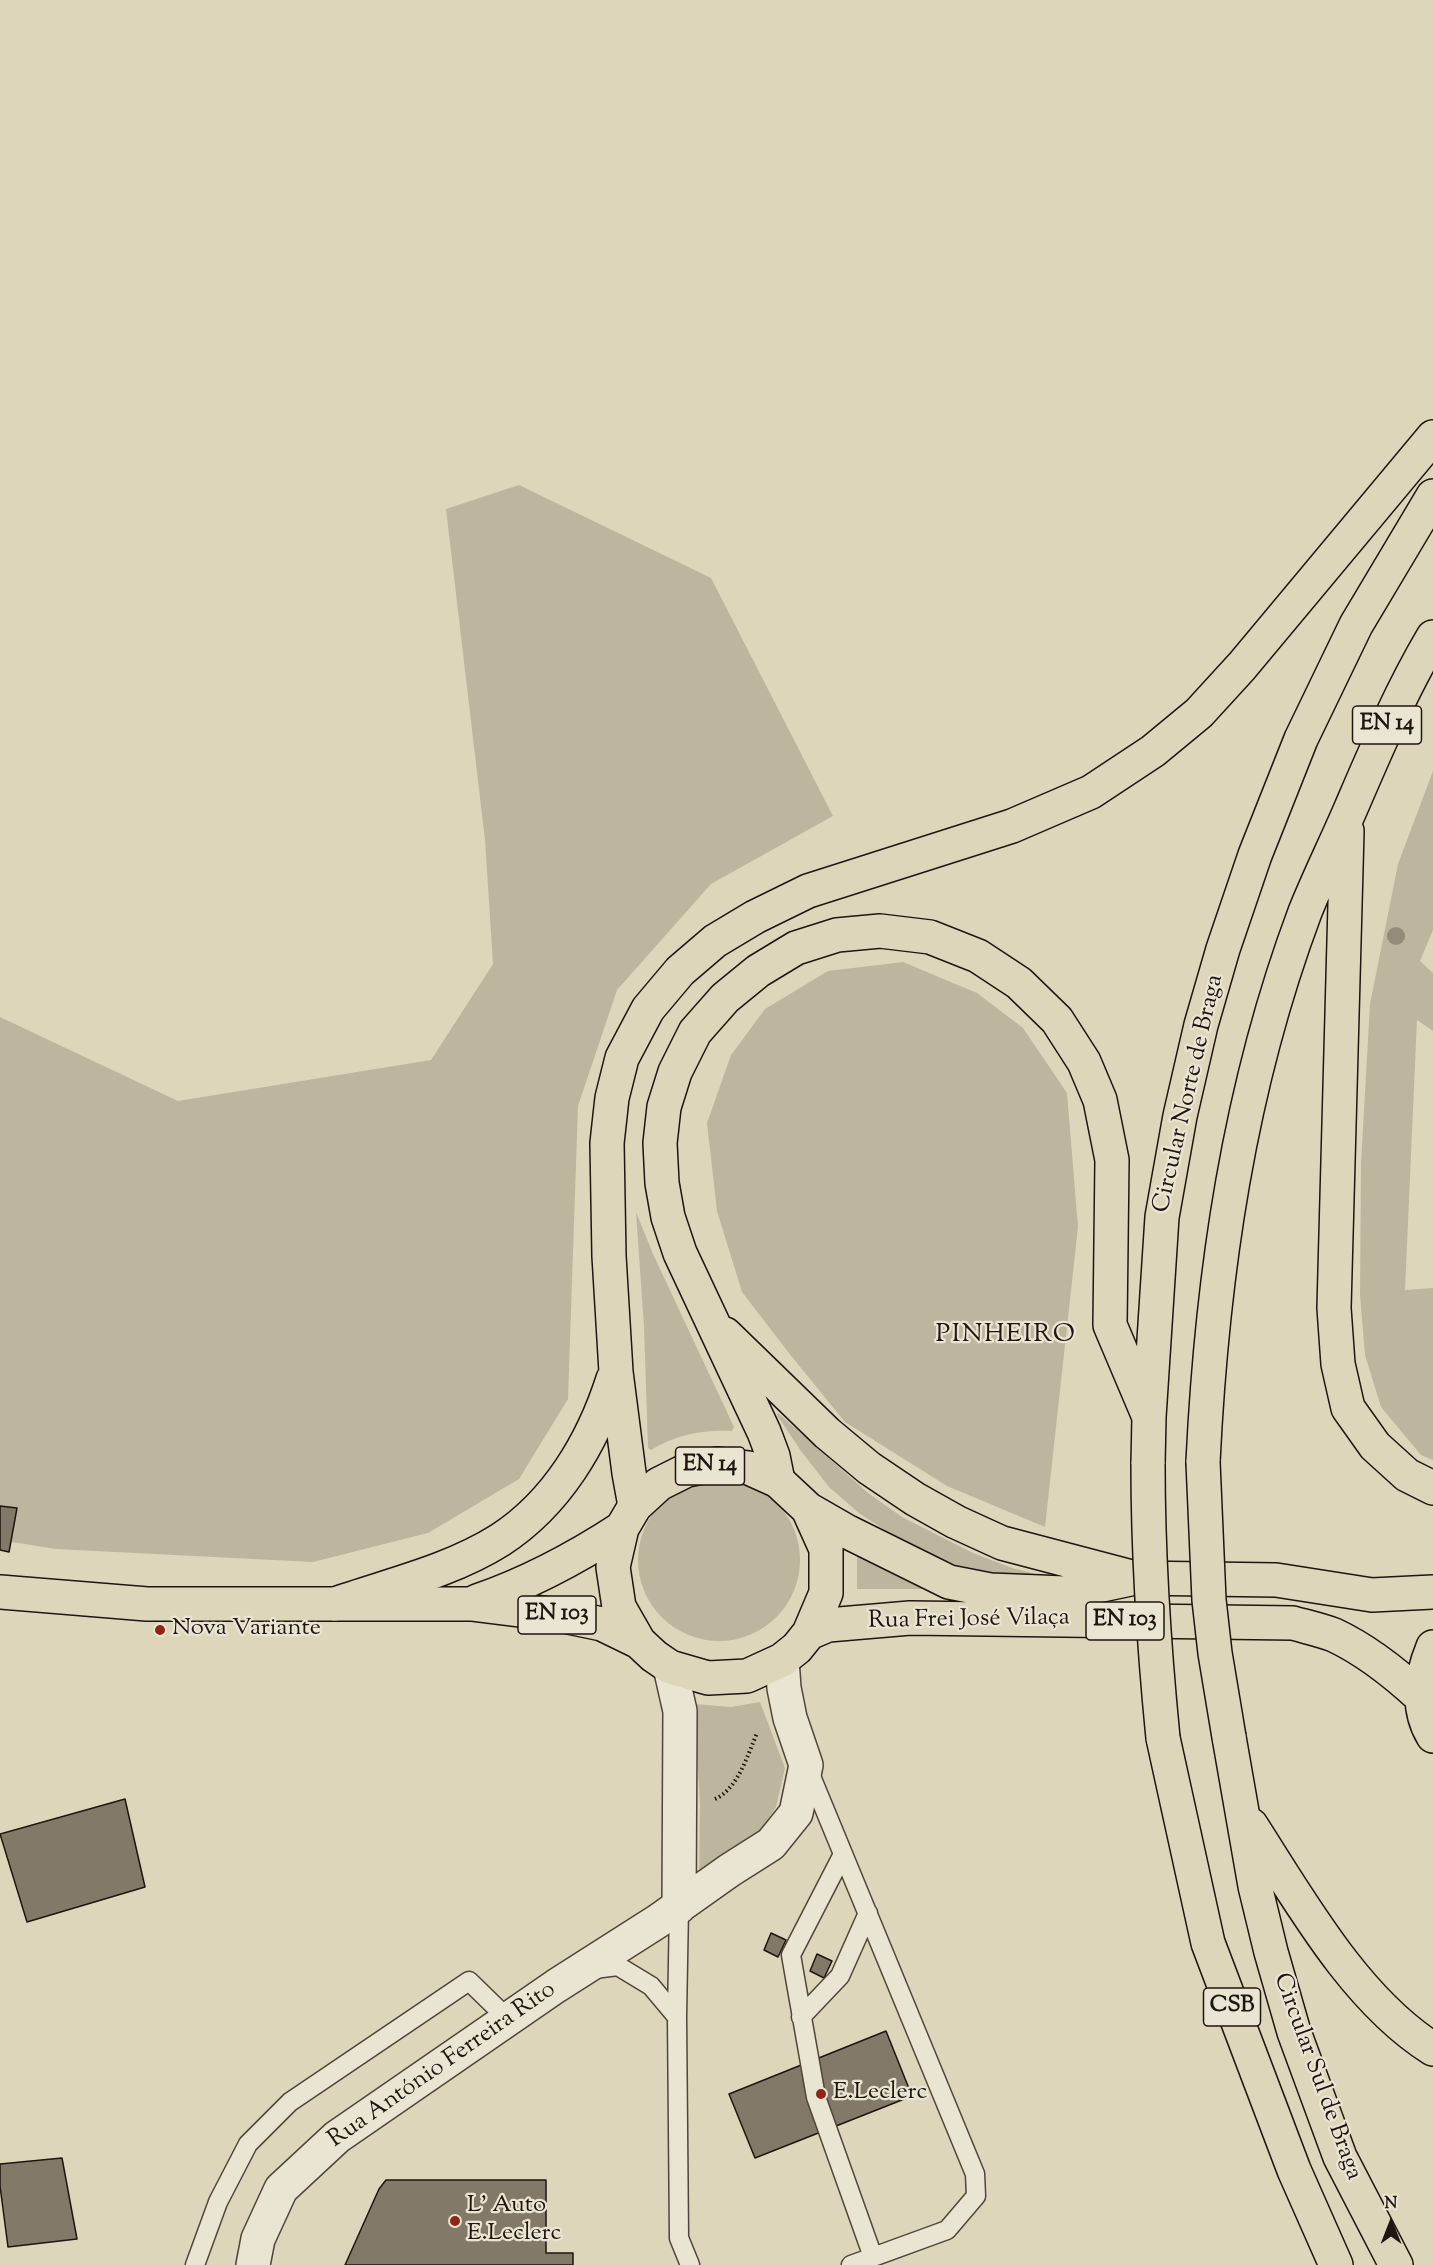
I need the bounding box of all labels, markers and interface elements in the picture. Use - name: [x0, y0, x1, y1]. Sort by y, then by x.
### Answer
- road number: EN 14: [1352, 706, 1422, 744]
- street label: Circular Norte de Braga: [1149, 972, 1231, 1216]
- district label: PINHEIRO: [936, 1321, 1076, 1353]
- road number: EN 14: [676, 1447, 744, 1485]
- road number: EN 103: [518, 1596, 596, 1634]
- road number: EN 103: [1086, 1602, 1164, 1640]
- street label: Rua Frei José Vilaça: [868, 1605, 1070, 1637]
- place label: Nova Variante: [172, 1616, 321, 1644]
- marker: Nova Variante: [153, 1623, 167, 1637]
- street label: Circular Sul de Braga: [1265, 1970, 1367, 2184]
- street label: Rua António Ferreira Rito: [324, 1977, 562, 2155]
- road number: CSB: [1204, 1988, 1260, 2026]
- place label: E.Leclerc: [833, 2080, 927, 2108]
- marker: E.Leclerc: [814, 2087, 828, 2101]
- place label: L' Auto E.Leclerc: [467, 2193, 561, 2249]
- north arrow: [1361, 2193, 1421, 2253]
- text: N: [1385, 2193, 1397, 2216]
- marker: L' Auto E.Leclerc: [448, 2214, 462, 2228]

